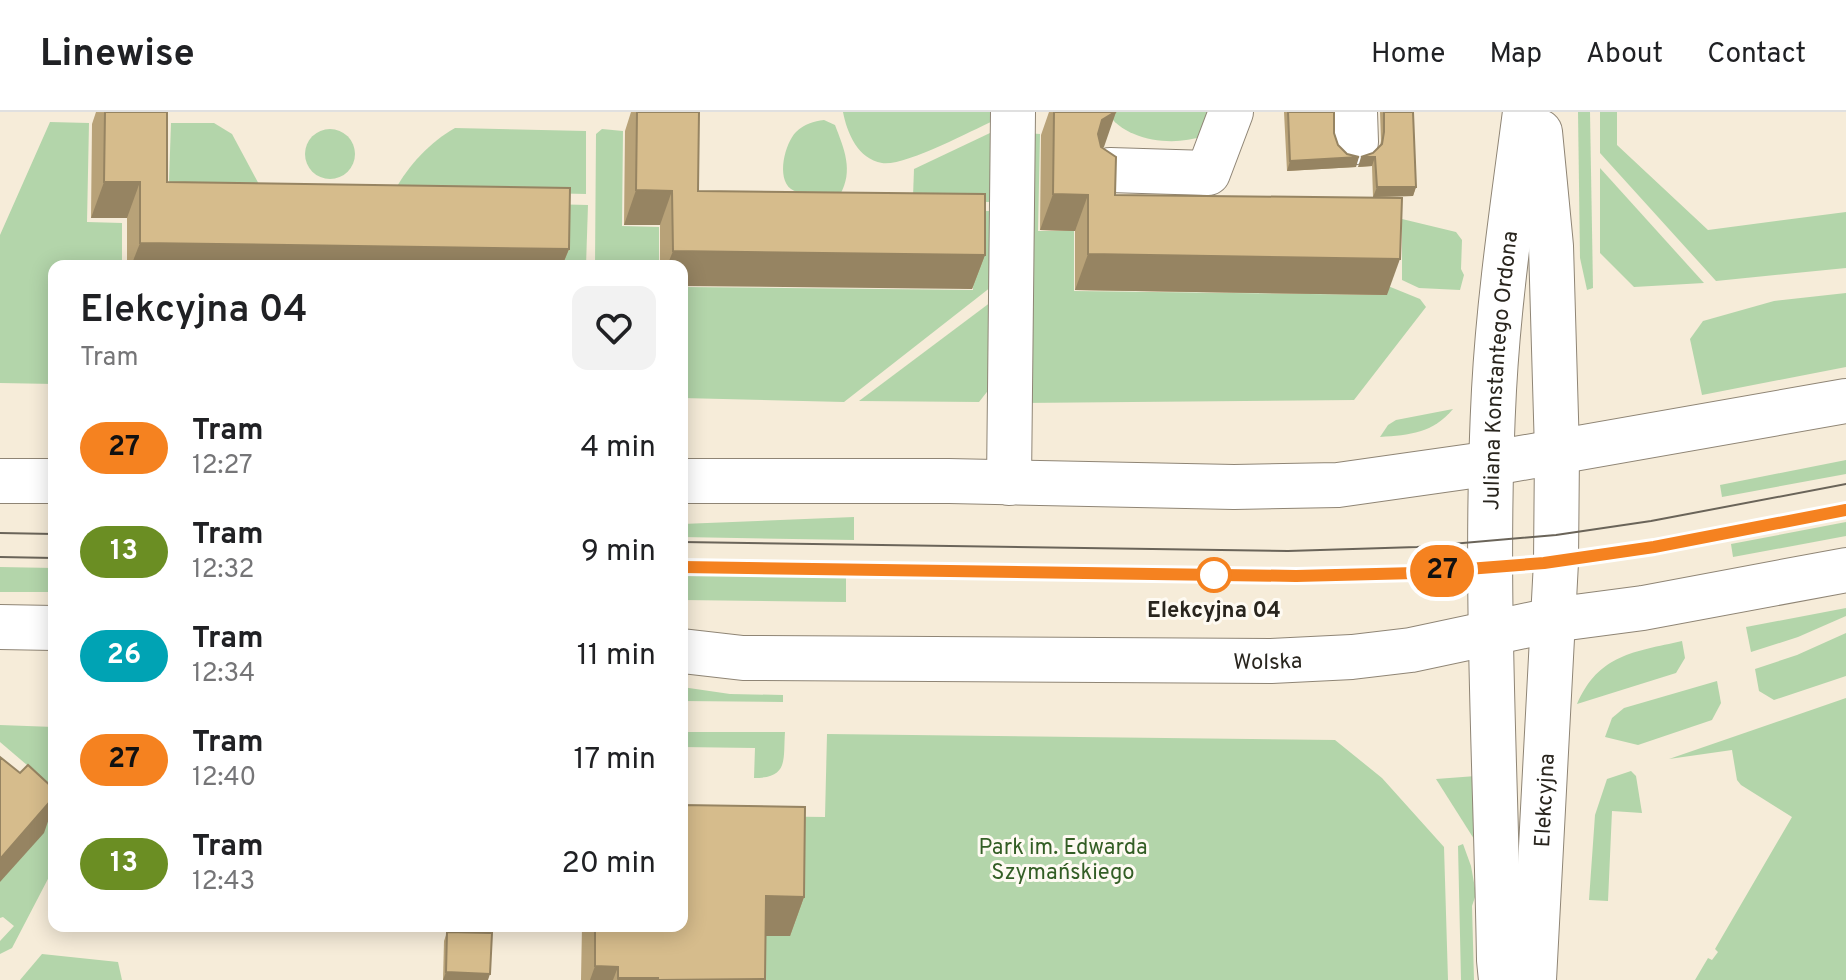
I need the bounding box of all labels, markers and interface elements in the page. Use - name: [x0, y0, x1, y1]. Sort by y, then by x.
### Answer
- text: Linewise: [40, 31, 195, 80]
- text: Home: [1371, 37, 1445, 73]
- text: Map: [1489, 37, 1542, 73]
- text: About: [1586, 37, 1663, 73]
- text: Contact: [1707, 37, 1806, 73]
- street label: Juliana Konstantego Ordona: [1479, 229, 1525, 511]
- button: heart: [572, 286, 656, 370]
- text: Elekcyjna 04: [80, 287, 308, 336]
- text: Tram: [80, 342, 139, 375]
- text: Tram: [192, 413, 263, 450]
- text: 27: [108, 430, 140, 466]
- text: 4 min: [580, 430, 656, 467]
- text: 12:27: [192, 450, 253, 483]
- text: Tram: [192, 517, 263, 554]
- text: 13: [110, 534, 138, 570]
- text: 9 min: [581, 534, 656, 571]
- line badge: 27: [1406, 545, 1478, 597]
- text: 27: [1426, 553, 1458, 589]
- text: 12:32: [192, 554, 255, 587]
- marker: Elekcyjna 04: [1197, 558, 1231, 592]
- place label: Elekcyjna 04: [1147, 598, 1281, 625]
- text: Tram: [192, 621, 263, 658]
- text: 26: [107, 638, 141, 674]
- text: 11 min: [577, 638, 656, 675]
- street label: Wolska: [1233, 648, 1303, 677]
- text: 12:34: [192, 658, 255, 691]
- text: Tram: [192, 725, 263, 762]
- text: 27: [108, 742, 140, 778]
- text: 17 min: [573, 742, 656, 779]
- street label: Elekcyjna: [1530, 753, 1562, 848]
- text: 12:40: [192, 762, 256, 795]
- text: Tram: [192, 829, 263, 866]
- park label: Park im. Edwarda Szymańskiego: [978, 835, 1148, 887]
- text: 13: [110, 846, 138, 882]
- text: 20 min: [561, 846, 656, 883]
- text: 12:43: [192, 866, 255, 899]

